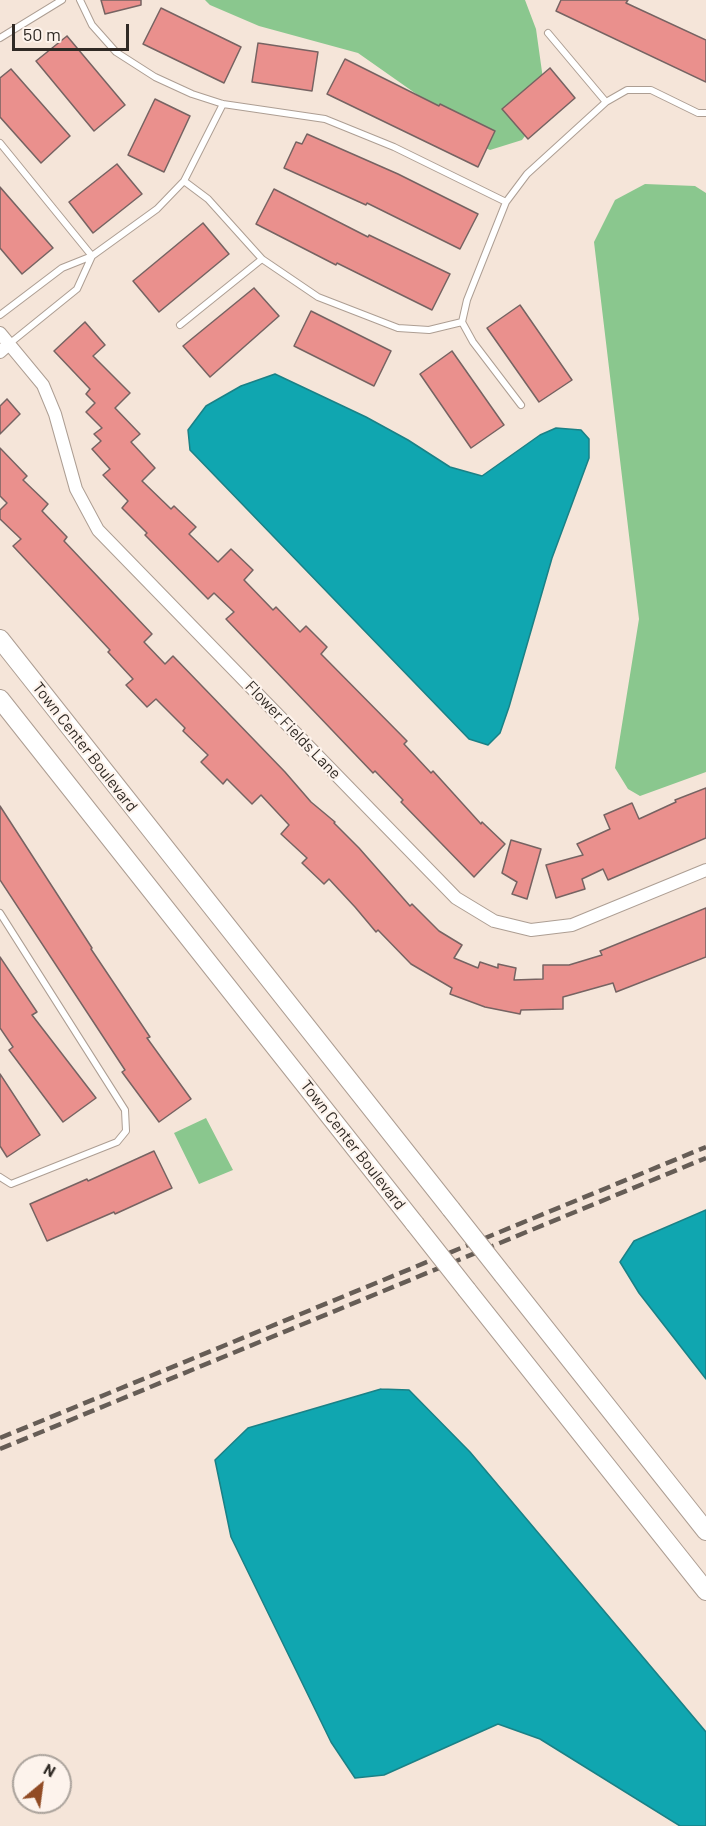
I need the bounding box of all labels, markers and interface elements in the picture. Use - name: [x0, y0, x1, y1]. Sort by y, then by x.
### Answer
- scale bar: [15, 12, 132, 50]
- text: 50 m: [23, 23, 61, 45]
- street label: Flower Fields Lane: [241, 677, 345, 783]
- street label: Town Center Boulevard: [28, 678, 142, 816]
- street label: Town Center Boulevard: [296, 1076, 410, 1214]
- north arrow: [12, 1754, 72, 1814]
- text: N: [41, 1759, 59, 1780]

